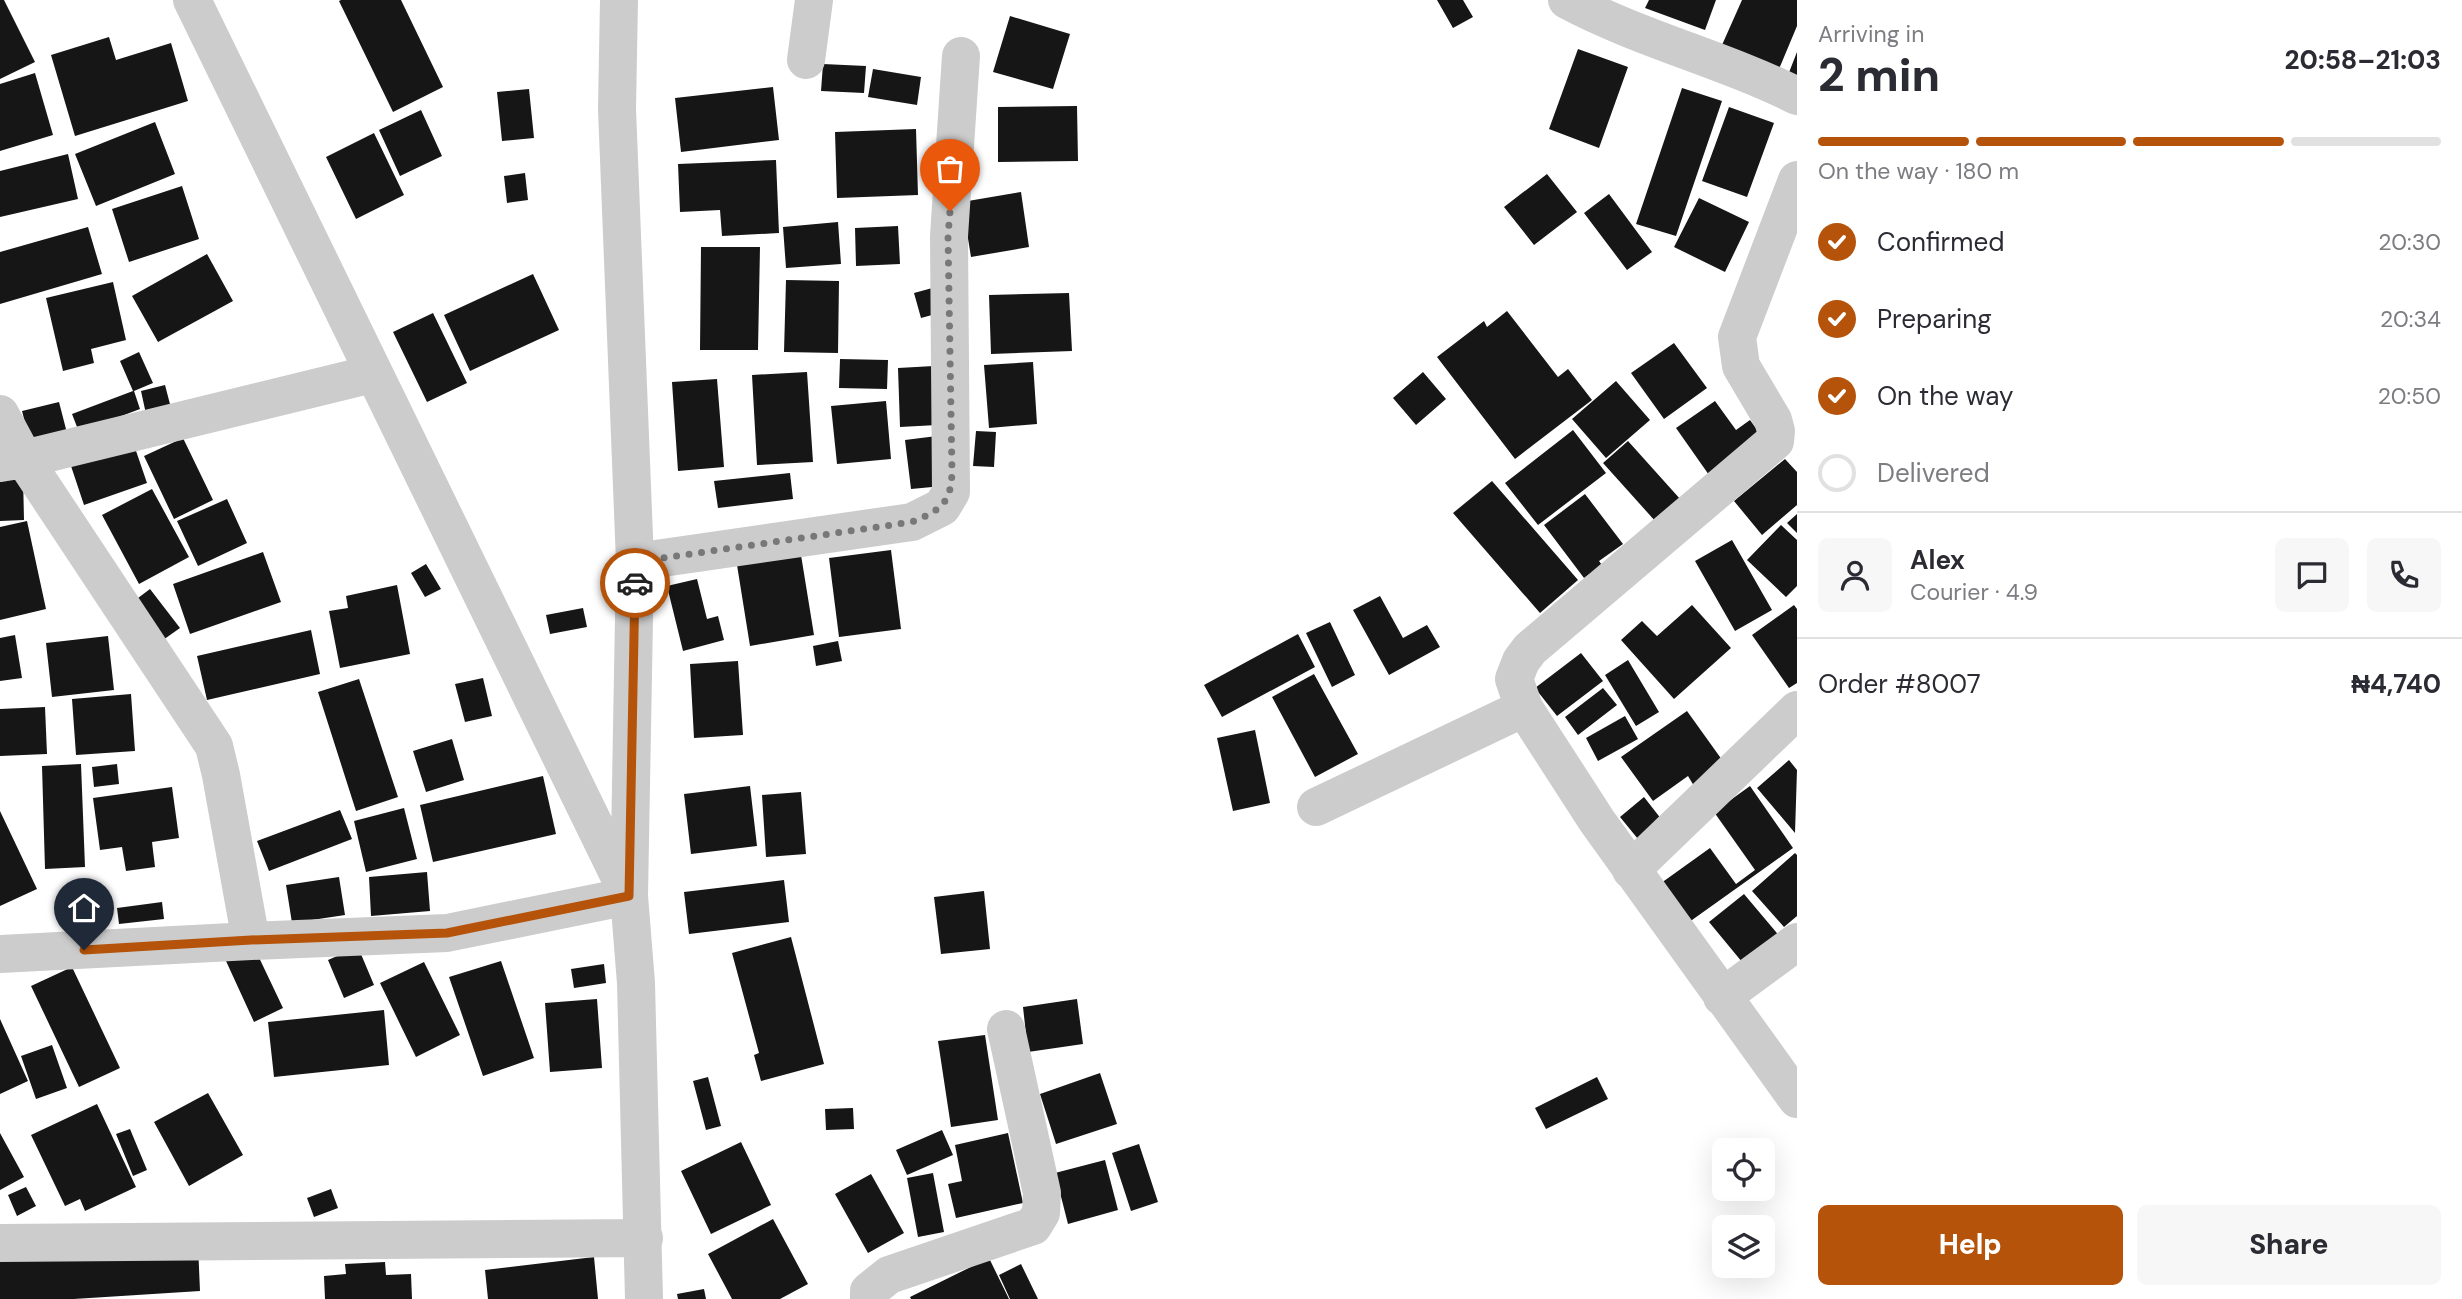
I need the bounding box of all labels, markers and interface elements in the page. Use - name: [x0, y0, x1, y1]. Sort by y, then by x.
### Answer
- text: Arriving in: [1818, 19, 1924, 49]
- text: 20:58–21:03: [2285, 43, 2441, 77]
- text: 2 min: [1818, 45, 1940, 105]
- pin: [920, 139, 980, 211]
- icon: bag: [931, 150, 969, 188]
- text: On the way · 180 m: [1818, 156, 2019, 186]
- icon: check: [1818, 223, 1856, 261]
- text: Confirmed: [1877, 225, 2004, 259]
- text: 20:30: [2378, 227, 2441, 257]
- icon: check: [1818, 300, 1856, 338]
- text: Preparing: [1877, 302, 1992, 336]
- text: 20:34: [2380, 304, 2441, 334]
- icon: check: [1818, 377, 1856, 415]
- text: On the way: [1877, 379, 2013, 413]
- text: 20:50: [2378, 381, 2441, 411]
- text: Delivered: [1877, 456, 1990, 490]
- button: person: [1818, 538, 1892, 612]
- button: chat: [2275, 538, 2349, 612]
- button: phone: [2367, 538, 2441, 612]
- text: Alex: [1910, 543, 1965, 577]
- courier: [600, 548, 670, 618]
- icon: car: [616, 564, 654, 602]
- text: Courier · 4.9: [1910, 577, 2038, 607]
- text: Order #8007: [1818, 667, 1981, 701]
- text: ₦4,740: [2351, 667, 2441, 701]
- pin: [54, 878, 114, 950]
- icon: home: [65, 889, 103, 927]
- map controls: [1712, 1138, 1775, 1278]
- button: locate: [1712, 1138, 1775, 1201]
- button: Help: [1818, 1205, 2123, 1285]
- button: Share: [2137, 1205, 2441, 1285]
- button: layers: [1712, 1215, 1775, 1278]

